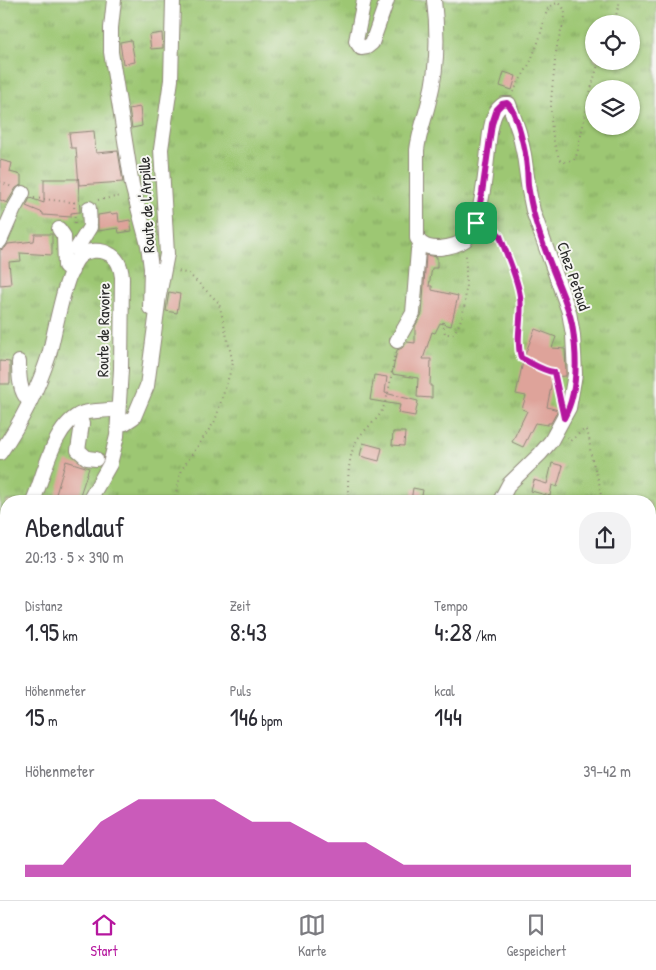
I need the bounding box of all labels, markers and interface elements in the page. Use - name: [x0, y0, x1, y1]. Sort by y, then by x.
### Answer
- map controls: [585, 15, 640, 135]
- button: locate: [585, 15, 640, 70]
- button: layers: [585, 80, 640, 135]
- street label: Route de l'Arpille: [132, 156, 160, 254]
- pin: [455, 202, 497, 244]
- icon: arrive: [462, 209, 490, 237]
- street label: Chez Petoud: [552, 239, 596, 313]
- street label: Route de Ravoire: [91, 282, 115, 377]
- text: Abendlauf: [25, 508, 125, 546]
- button: share: [579, 512, 631, 564]
- text: 20:13 · 5 × 390 m: [25, 546, 124, 568]
- text: Distanz: [25, 596, 63, 615]
- text: Zeit: [230, 596, 250, 615]
- text: Tempo: [434, 596, 468, 615]
- text: 1.95: [25, 615, 59, 649]
- text: 8:43: [230, 615, 267, 649]
- text: 4:28: [434, 615, 472, 649]
- text: km: [59, 626, 78, 645]
- text: /km: [472, 626, 497, 645]
- text: Höhenmeter: [25, 681, 86, 700]
- text: Puls: [230, 681, 251, 700]
- text: kcal: [434, 681, 455, 700]
- text: 15: [25, 700, 45, 734]
- text: 146: [230, 700, 258, 734]
- text: 144: [434, 700, 462, 734]
- text: m: [45, 711, 57, 730]
- text: bpm: [258, 711, 283, 730]
- text: Höhenmeter: [25, 760, 95, 782]
- text: 39–42 m: [583, 760, 631, 782]
- tab: Start: [90, 911, 118, 960]
- tab: Karte: [298, 911, 327, 960]
- tab: Gespeichert: [507, 911, 566, 960]

